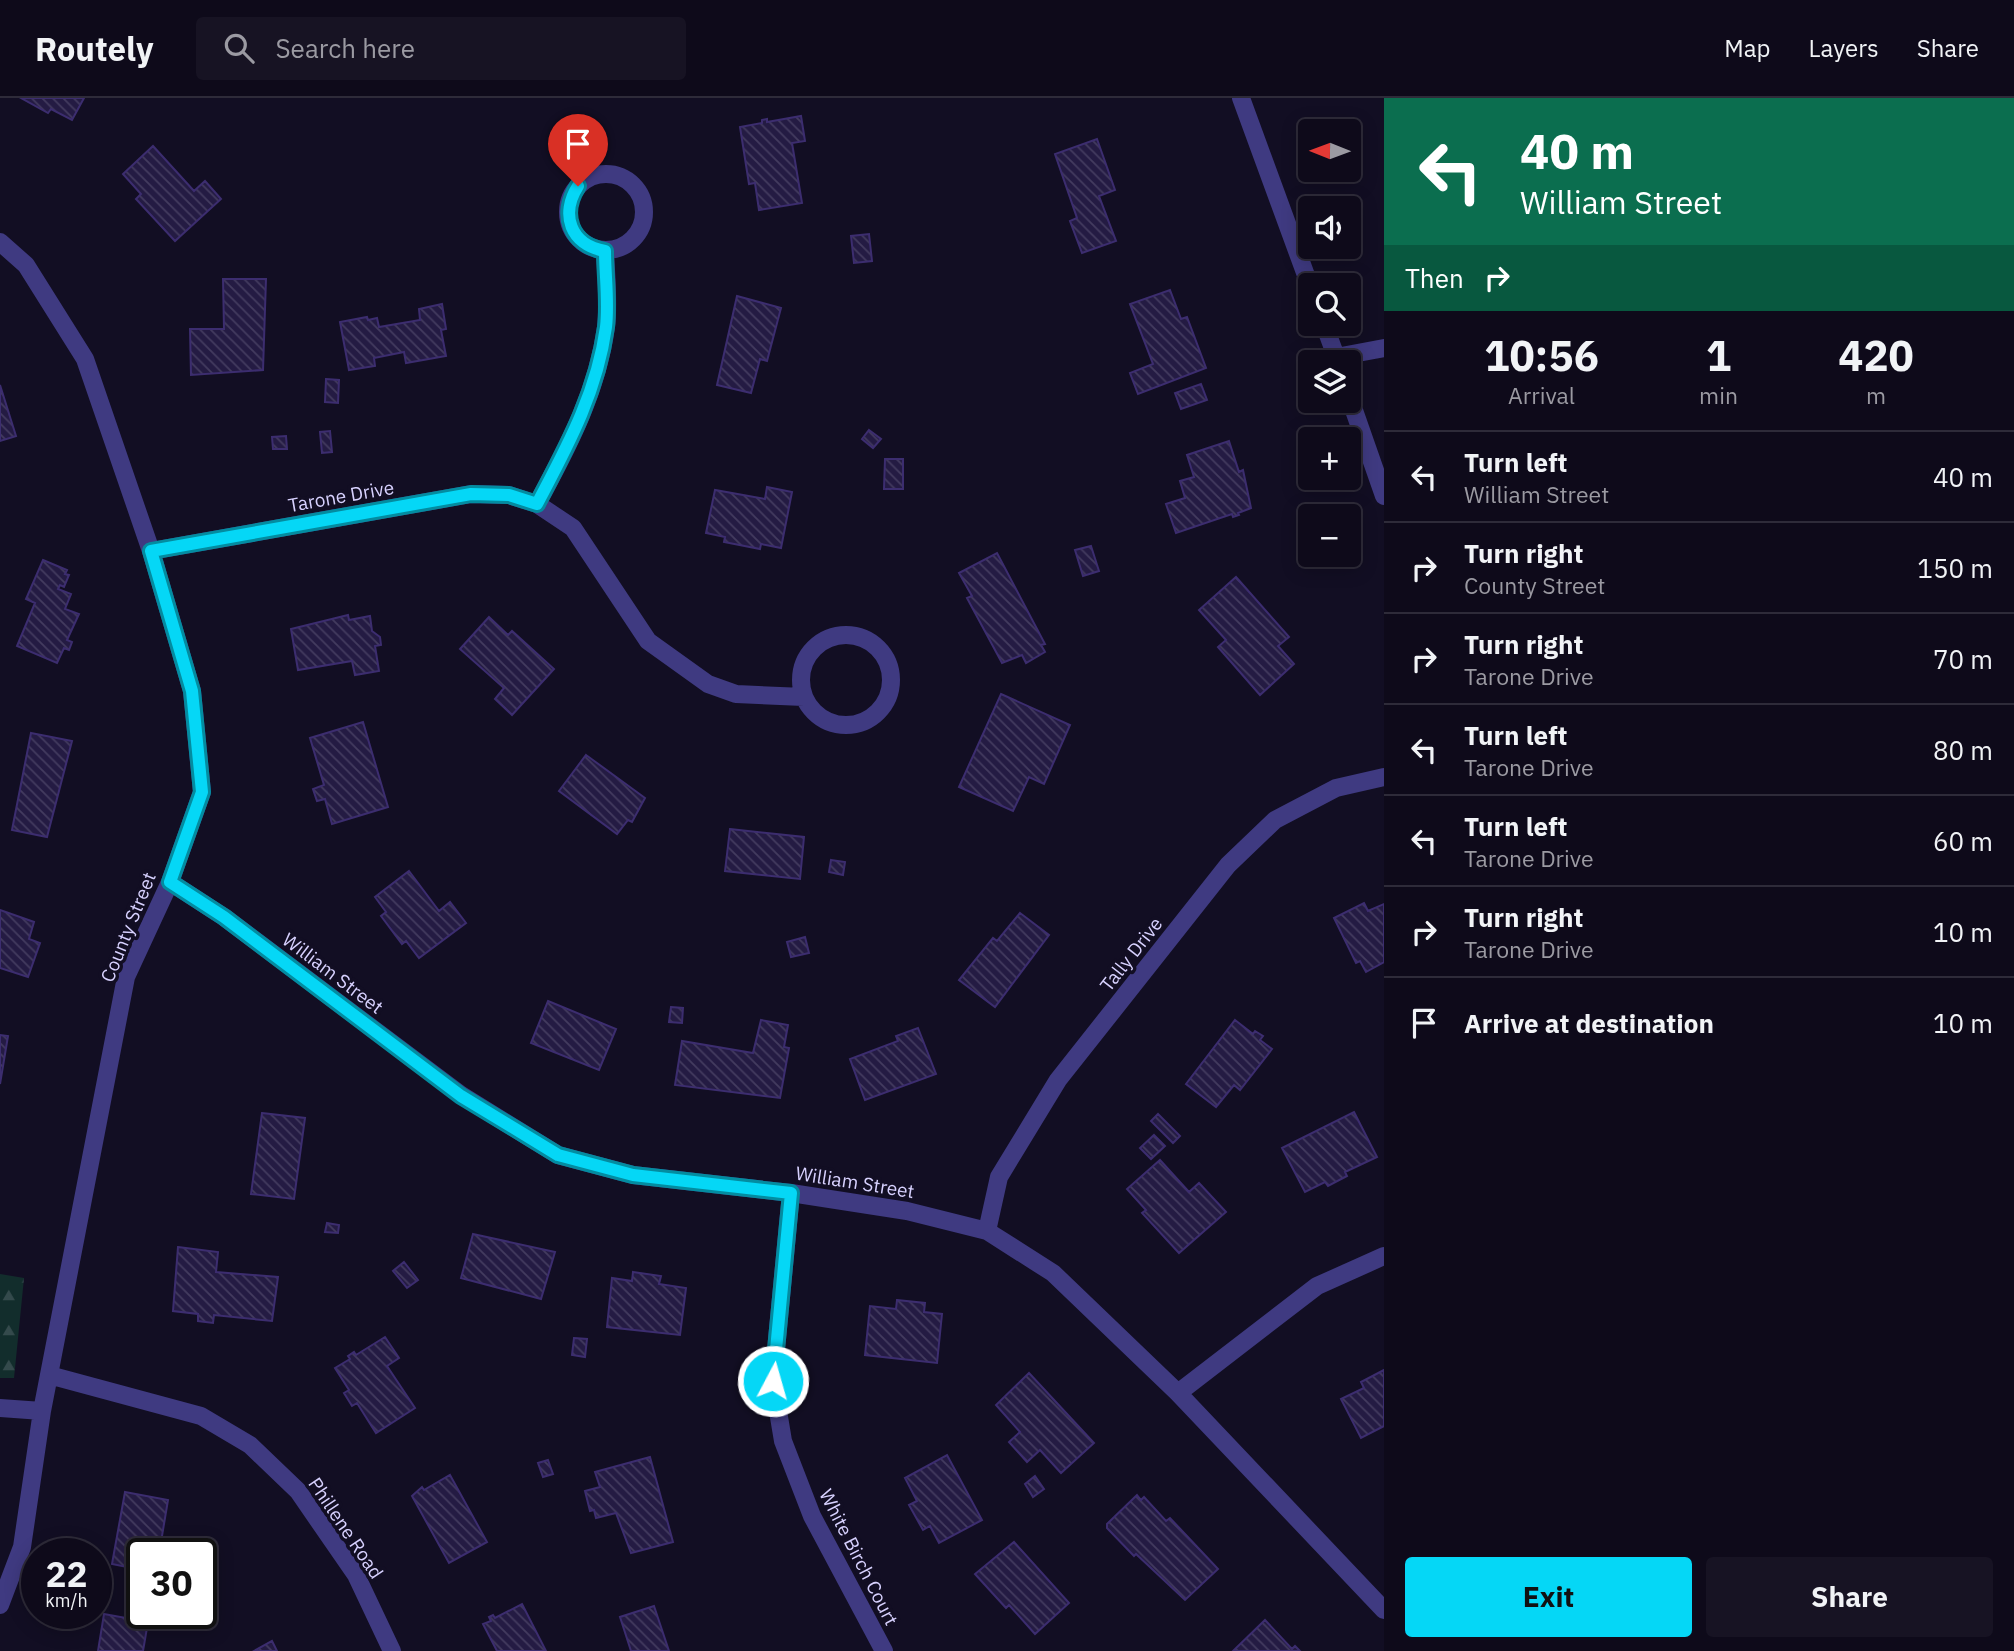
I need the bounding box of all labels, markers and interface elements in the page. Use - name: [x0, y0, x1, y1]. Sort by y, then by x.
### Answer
- search box: [196, 17, 686, 80]
- text: Routely: [35, 27, 154, 70]
- icon: search: [220, 29, 258, 67]
- text: Search here: [276, 31, 415, 65]
- text: Map: [1724, 32, 1771, 64]
- text: Layers: [1809, 32, 1879, 64]
- text: Share: [1917, 32, 1979, 64]
- pin: [548, 114, 608, 186]
- north arrow: [1298, 119, 1362, 182]
- map controls: [1298, 119, 1361, 567]
- text: 40 m: [1520, 119, 1634, 182]
- icon: arrive: [559, 125, 597, 163]
- icon: left: [1405, 126, 1496, 217]
- text: William Street: [1520, 181, 1722, 223]
- button: sound: [1298, 196, 1361, 259]
- icon: right: [1478, 259, 1516, 297]
- text: Then: [1405, 261, 1464, 295]
- button: search: [1298, 273, 1361, 336]
- text: 10:56: [1484, 328, 1599, 383]
- text: 1: [1706, 328, 1731, 383]
- text: 420: [1838, 328, 1914, 383]
- button: layers: [1298, 350, 1361, 413]
- text: Arrival: [1508, 380, 1575, 410]
- text: min: [1699, 380, 1738, 410]
- text: m: [1866, 380, 1886, 410]
- button: +: [1298, 427, 1361, 490]
- text: Turn left: [1464, 445, 1567, 479]
- icon: left: [1405, 458, 1443, 496]
- text: 40 m: [1933, 460, 1993, 494]
- street label: Tarone Drive: [286, 475, 396, 517]
- text: William Street: [1464, 479, 1609, 509]
- button: −: [1298, 504, 1361, 567]
- text: Turn right: [1464, 536, 1583, 570]
- icon: right: [1405, 549, 1443, 587]
- text: 150 m: [1917, 551, 1993, 585]
- text: County Street: [1464, 570, 1605, 600]
- text: Turn right: [1464, 627, 1583, 661]
- icon: right: [1405, 640, 1443, 678]
- text: 70 m: [1933, 642, 1993, 676]
- text: Tarone Drive: [1464, 661, 1594, 691]
- text: Turn left: [1464, 718, 1567, 752]
- icon: left: [1405, 731, 1443, 769]
- text: 80 m: [1933, 733, 1993, 767]
- text: Tarone Drive: [1464, 752, 1594, 782]
- text: Turn left: [1464, 809, 1567, 843]
- icon: left: [1405, 822, 1443, 860]
- text: 60 m: [1933, 824, 1993, 858]
- text: Tarone Drive: [1464, 843, 1594, 873]
- street label: County Street: [95, 868, 161, 986]
- text: Turn right: [1464, 900, 1583, 934]
- street label: Tally Drive: [1095, 912, 1167, 996]
- icon: right: [1405, 913, 1443, 951]
- text: 10 m: [1933, 915, 1993, 949]
- street label: William Street: [278, 927, 388, 1019]
- text: Tarone Drive: [1464, 934, 1594, 964]
- icon: arrive: [1405, 1004, 1443, 1042]
- text: Arrive at destination: [1464, 1006, 1714, 1040]
- text: 10 m: [1933, 1006, 1993, 1040]
- street label: William Street: [794, 1161, 916, 1203]
- position arrow: [736, 1344, 810, 1418]
- street label: Phillene Road: [303, 1473, 389, 1583]
- street label: White Birch Court: [814, 1485, 904, 1629]
- speed limit sign: 30: [126, 1538, 217, 1629]
- text: 22: [45, 1551, 88, 1597]
- button: Exit: [1405, 1557, 1692, 1637]
- button: Share: [1706, 1557, 1993, 1637]
- text: km/h: [45, 1589, 88, 1612]

